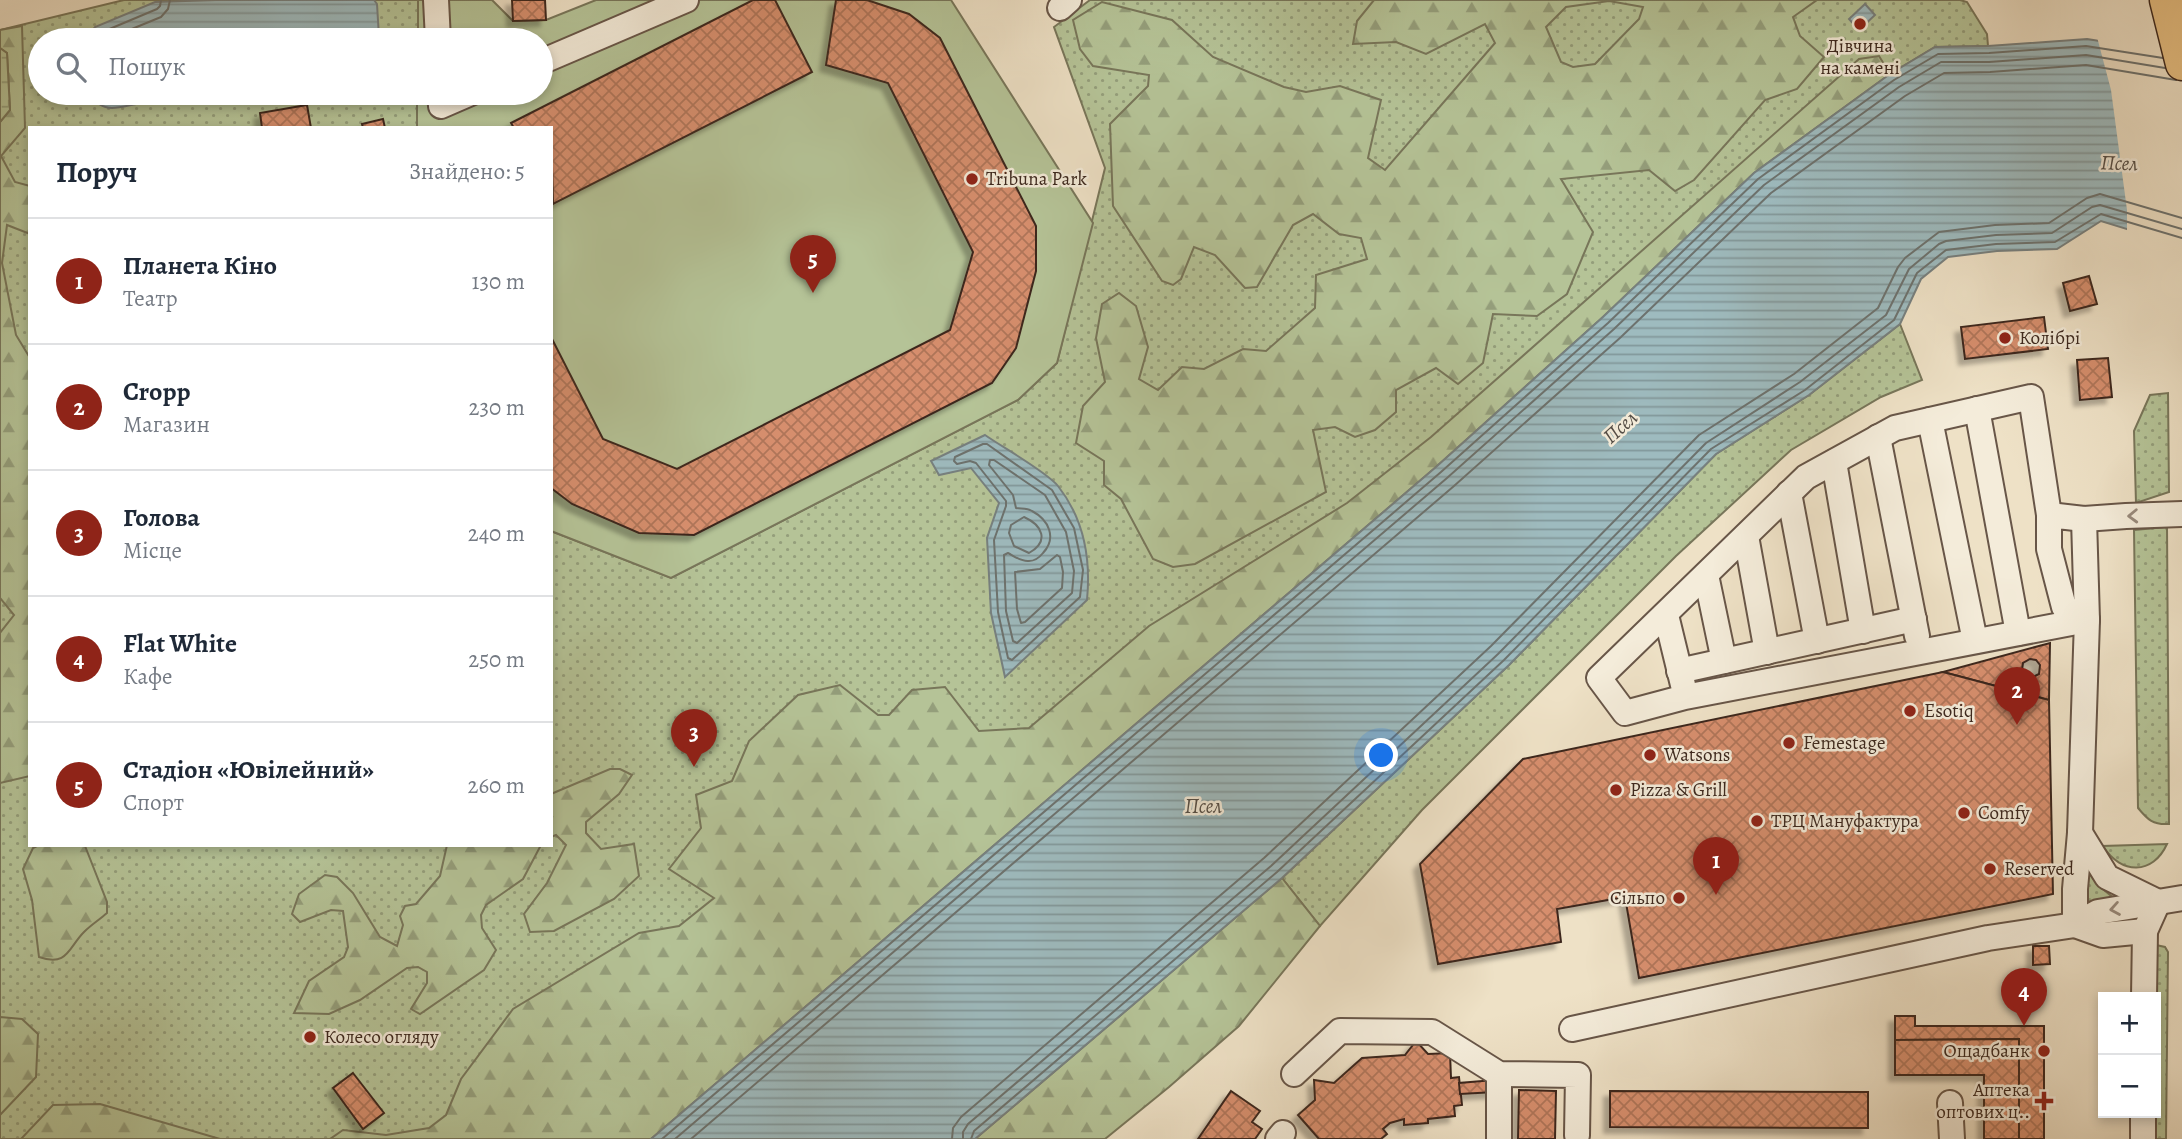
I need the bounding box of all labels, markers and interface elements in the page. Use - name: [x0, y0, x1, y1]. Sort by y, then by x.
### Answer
- marker: Дівчина на камені: [1852, 16, 1868, 32]
- search box: [28, 28, 553, 105]
- place label: Дівчина на камені: [1820, 33, 1900, 81]
- icon: search: [52, 48, 90, 86]
- text: Пошук: [108, 49, 186, 84]
- water label: Псел: [2100, 148, 2139, 178]
- text: Поруч: [56, 152, 137, 192]
- text: Знайдено: 5: [409, 156, 525, 187]
- place label: Tribuna Park: [986, 166, 1088, 192]
- marker: Tribuna Park: [964, 171, 980, 187]
- pin: 5: [790, 235, 836, 293]
- text: Планета Кіно: [123, 248, 277, 283]
- text: 1: [75, 266, 83, 297]
- text: 130 m: [472, 266, 525, 297]
- text: Театр: [123, 283, 178, 314]
- place label: Колібрі: [2019, 325, 2080, 351]
- marker: Колібрі: [1997, 330, 2013, 346]
- text: Cropp: [123, 374, 190, 409]
- text: 2: [73, 392, 85, 423]
- text: 230 m: [469, 392, 525, 423]
- water label: Псел: [1597, 404, 1644, 450]
- text: Магазин: [123, 409, 210, 440]
- text: Голова: [123, 500, 200, 535]
- one-way arrow: [2127, 508, 2138, 523]
- text: 3: [74, 518, 84, 549]
- text: 240 m: [468, 518, 525, 549]
- text: Місце: [123, 535, 182, 566]
- text: Flat White: [123, 626, 237, 661]
- text: 4: [74, 644, 84, 675]
- text: 250 m: [468, 644, 525, 675]
- text: Кафе: [123, 661, 173, 692]
- pin: 2: [1994, 667, 2040, 725]
- place label: Esotiq: [1924, 698, 1974, 724]
- marker: Esotiq: [1902, 703, 1918, 719]
- pin: 3: [671, 709, 717, 767]
- place label: Femestage: [1803, 730, 1886, 756]
- marker: Femestage: [1781, 735, 1797, 751]
- your location: [1364, 738, 1398, 772]
- place label: Watsons: [1663, 742, 1730, 768]
- marker: Watsons: [1642, 747, 1658, 763]
- text: Стадіон «Ювілейний»: [123, 752, 374, 787]
- text: 5: [74, 770, 84, 801]
- text: 260 m: [467, 770, 525, 801]
- place label: Pizza & Grill: [1630, 777, 1727, 803]
- marker: Pizza & Grill: [1608, 782, 1624, 798]
- text: Спорт: [123, 787, 184, 818]
- water label: Псел: [1184, 792, 1222, 820]
- place label: Comfy: [1978, 800, 2030, 826]
- marker: Comfy: [1956, 805, 1972, 821]
- place label: ТРЦ Мануфактура: [1771, 808, 1919, 834]
- marker: ТРЦ Мануфактура: [1749, 813, 1765, 829]
- pin: 1: [1693, 837, 1739, 895]
- place label: Reserved: [2004, 856, 2075, 882]
- marker: Reserved: [1982, 861, 1998, 877]
- place label: Сільпо: [1610, 885, 1665, 911]
- marker: Сільпо: [1671, 890, 1687, 906]
- one-way arrow: [2109, 901, 2121, 916]
- pin: 4: [2001, 968, 2047, 1026]
- map controls: [2098, 992, 2161, 1118]
- button: +: [2098, 992, 2161, 1055]
- place label: Колесо огляду: [324, 1024, 439, 1050]
- marker: Колесо огляду: [302, 1029, 318, 1045]
- place label: Ощадбанк: [1943, 1038, 2030, 1064]
- marker: Ощадбанк: [2036, 1043, 2052, 1059]
- button: −: [2098, 1055, 2161, 1118]
- place label: Аптека оптових ц..: [1936, 1077, 2030, 1125]
- marker: Аптека оптових ц..: [2036, 1093, 2052, 1109]

